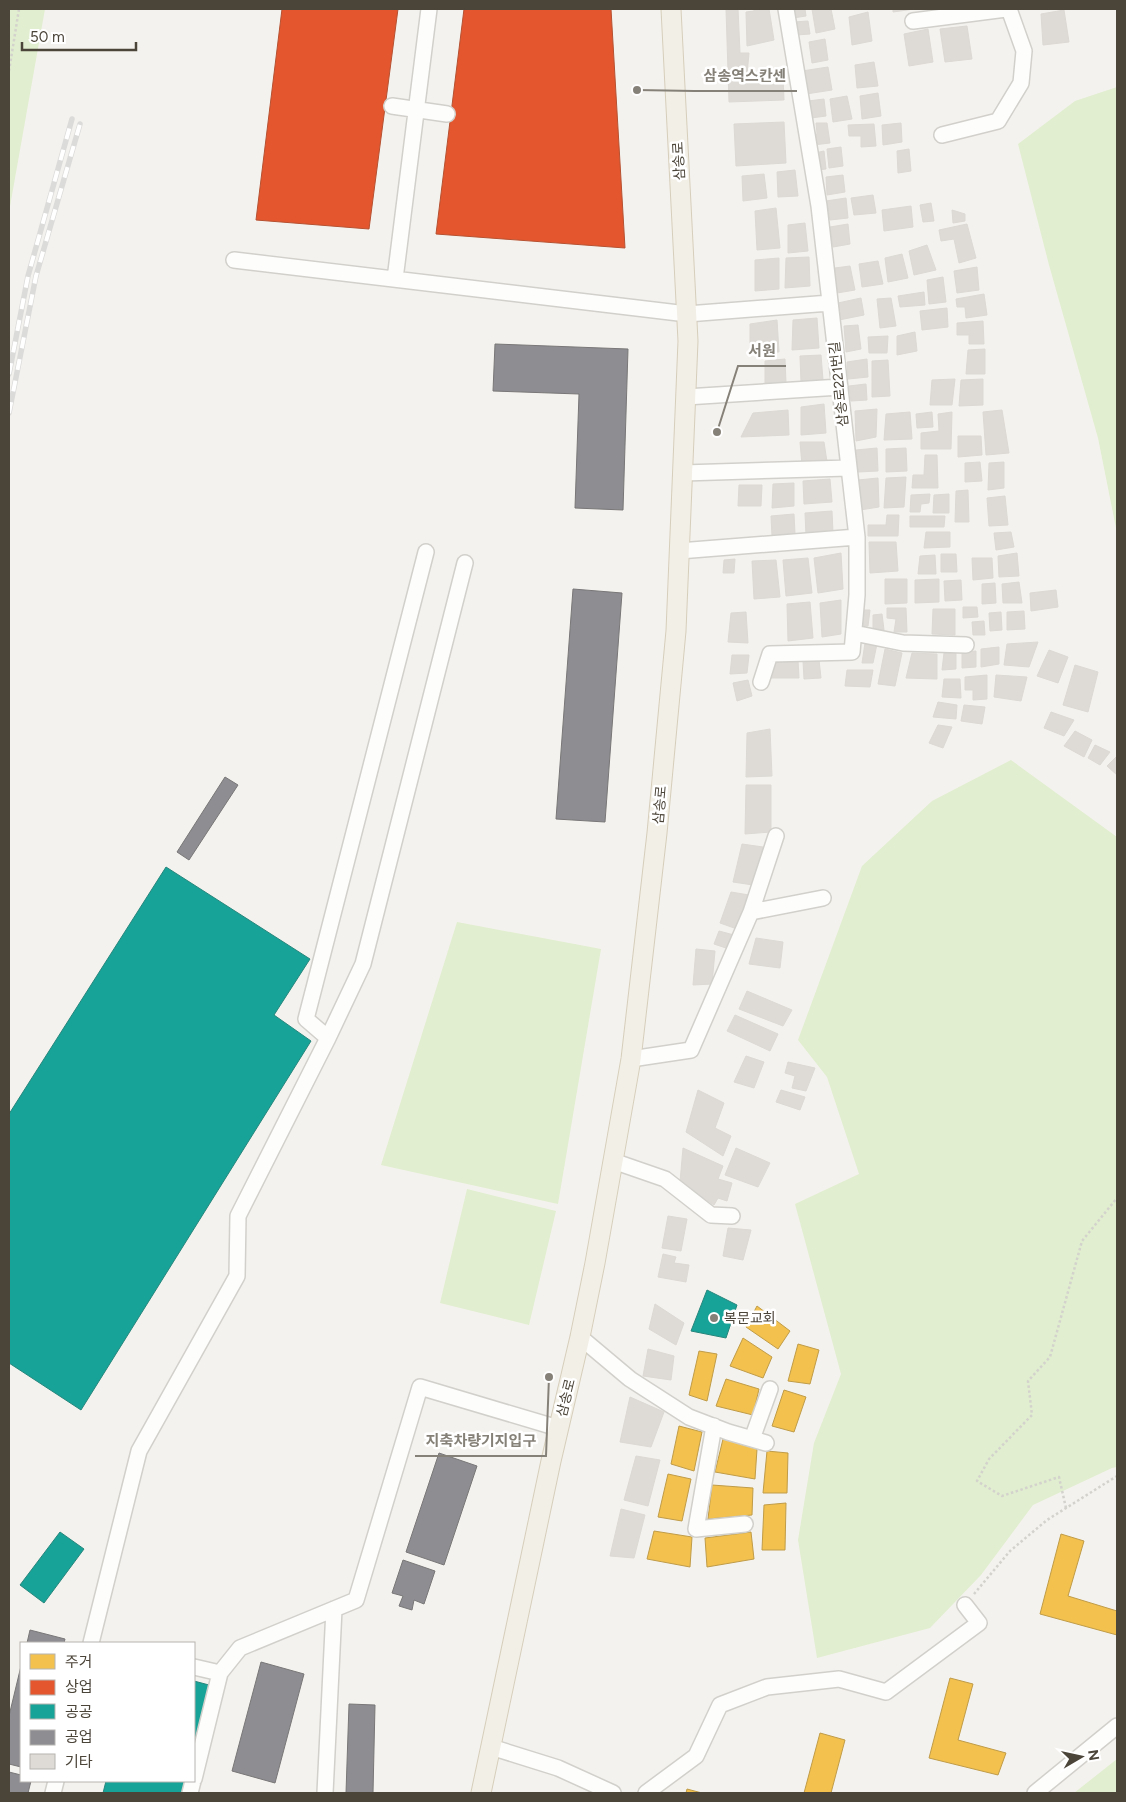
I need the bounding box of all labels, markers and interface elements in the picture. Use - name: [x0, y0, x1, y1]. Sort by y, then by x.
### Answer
- scale bar: [22, 20, 136, 52]
- text: 50 m: [30, 28, 65, 46]
- callout: 삼송역스칸센: [694, 61, 797, 91]
- text: 삼송역스칸센: [704, 67, 786, 85]
- street label: 삼송로: [669, 141, 688, 181]
- callout: 서원: [738, 336, 786, 366]
- street label: 삼송로221번길: [826, 340, 852, 428]
- text: 서원: [748, 342, 776, 360]
- street label: 삼송로: [650, 785, 670, 825]
- place label: 복문교회: [724, 1310, 776, 1327]
- marker: 복문교회: [708, 1312, 720, 1324]
- street label: 삼송로: [553, 1377, 579, 1419]
- callout: 지축차량기지입구: [415, 1426, 546, 1456]
- text: 지축차량기지입구: [426, 1432, 536, 1450]
- legend: [20, 1642, 195, 1782]
- text: 주거: [65, 1653, 93, 1671]
- text: 상업: [65, 1678, 93, 1696]
- text: 공공: [65, 1703, 93, 1721]
- text: 공업: [65, 1728, 93, 1746]
- north arrow: [1056, 1732, 1106, 1782]
- text: N: [1084, 1748, 1103, 1762]
- text: 기타: [65, 1753, 93, 1771]

